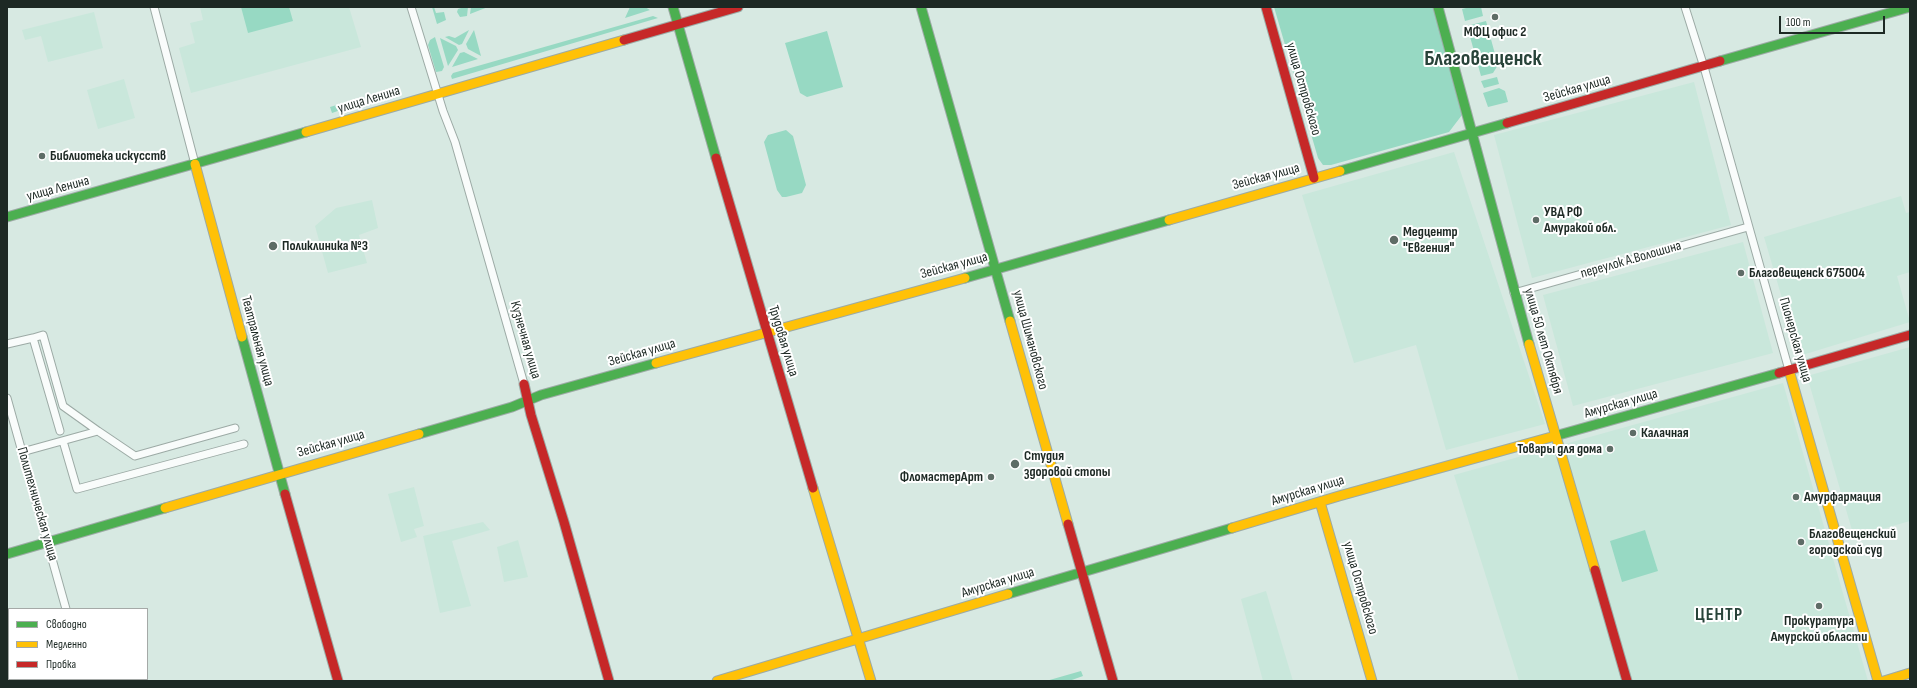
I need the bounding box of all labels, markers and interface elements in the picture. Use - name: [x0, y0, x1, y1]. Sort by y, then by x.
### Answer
- scale bar: [1781, 8, 1887, 34]
- marker: МФЦ офис 2: [1490, 12, 1500, 22]
- text: 100 m: [1786, 15, 1811, 30]
- place label: МФЦ офис 2: [1464, 24, 1526, 40]
- street label: улица Островского: [1282, 41, 1324, 137]
- district label: Благовещенск: [1424, 46, 1542, 72]
- street label: Зейская улица: [1542, 71, 1612, 107]
- street label: улица Ленина: [336, 83, 402, 117]
- place label: Библиотека искусств: [50, 148, 166, 164]
- marker: Библиотека искусств: [37, 151, 47, 161]
- street label: Зейская улица: [1231, 160, 1301, 194]
- street label: улица Ленина: [25, 173, 91, 205]
- place label: УВД РФ Амуракой обл.: [1544, 204, 1616, 236]
- marker: УВД РФ Амуракой обл.: [1531, 215, 1541, 225]
- place label: Медцентр "Евгения": [1403, 224, 1458, 256]
- marker: Медцентр "Евгения": [1388, 234, 1400, 246]
- place label: Поликлиника №3: [282, 238, 368, 254]
- street label: переулок А.Волошина: [1579, 238, 1683, 282]
- marker: Поликлиника №3: [267, 240, 279, 252]
- street label: Зейская улица: [919, 249, 989, 283]
- place label: Благовещенск 675004: [1749, 265, 1865, 281]
- marker: Благовещенск 675004: [1736, 268, 1746, 278]
- street label: улица 50 лет Октября: [1520, 286, 1566, 396]
- street label: улица Шимановского: [1009, 288, 1051, 392]
- street label: Театральная улица: [237, 294, 277, 388]
- street label: Пионерская улица: [1775, 296, 1815, 384]
- street label: Кузнечная улица: [506, 299, 544, 381]
- street label: Трудовая улица: [764, 303, 802, 379]
- street label: Зейская улица: [607, 335, 677, 371]
- street label: Амурская улица: [1583, 386, 1659, 422]
- place label: Калачная: [1641, 425, 1689, 441]
- street label: Зейская улица: [296, 426, 366, 462]
- marker: Калачная: [1628, 428, 1638, 438]
- place label: Товары для дома: [1517, 441, 1602, 457]
- marker: Товары для дома: [1605, 444, 1615, 454]
- street label: Политехническая улица: [13, 445, 61, 563]
- place label: Студия здоровой стопы: [1024, 448, 1110, 480]
- marker: Студия здоровой стопы: [1009, 458, 1021, 470]
- place label: ФломастерАрт: [900, 469, 983, 485]
- marker: ФломастерАрт: [986, 472, 996, 482]
- street label: Амурская улица: [1270, 472, 1346, 510]
- place label: Амурфармация: [1804, 489, 1881, 505]
- marker: Амурфармация: [1791, 492, 1801, 502]
- place label: Благовещенский городской суд: [1809, 526, 1896, 558]
- marker: Благовещенский городской суд: [1796, 537, 1806, 547]
- street label: улица Островского: [1339, 540, 1381, 636]
- street label: Амурская улица: [960, 564, 1036, 602]
- marker: Прокуратура Амурской области: [1814, 601, 1824, 611]
- district label: ЦЕНТР: [1695, 604, 1743, 626]
- legend: [8, 608, 148, 680]
- place label: Прокуратура Амурской области: [1771, 613, 1867, 646]
- text: Свободно: [46, 617, 87, 632]
- text: Медленно: [46, 637, 87, 652]
- text: Пробка: [46, 657, 76, 672]

